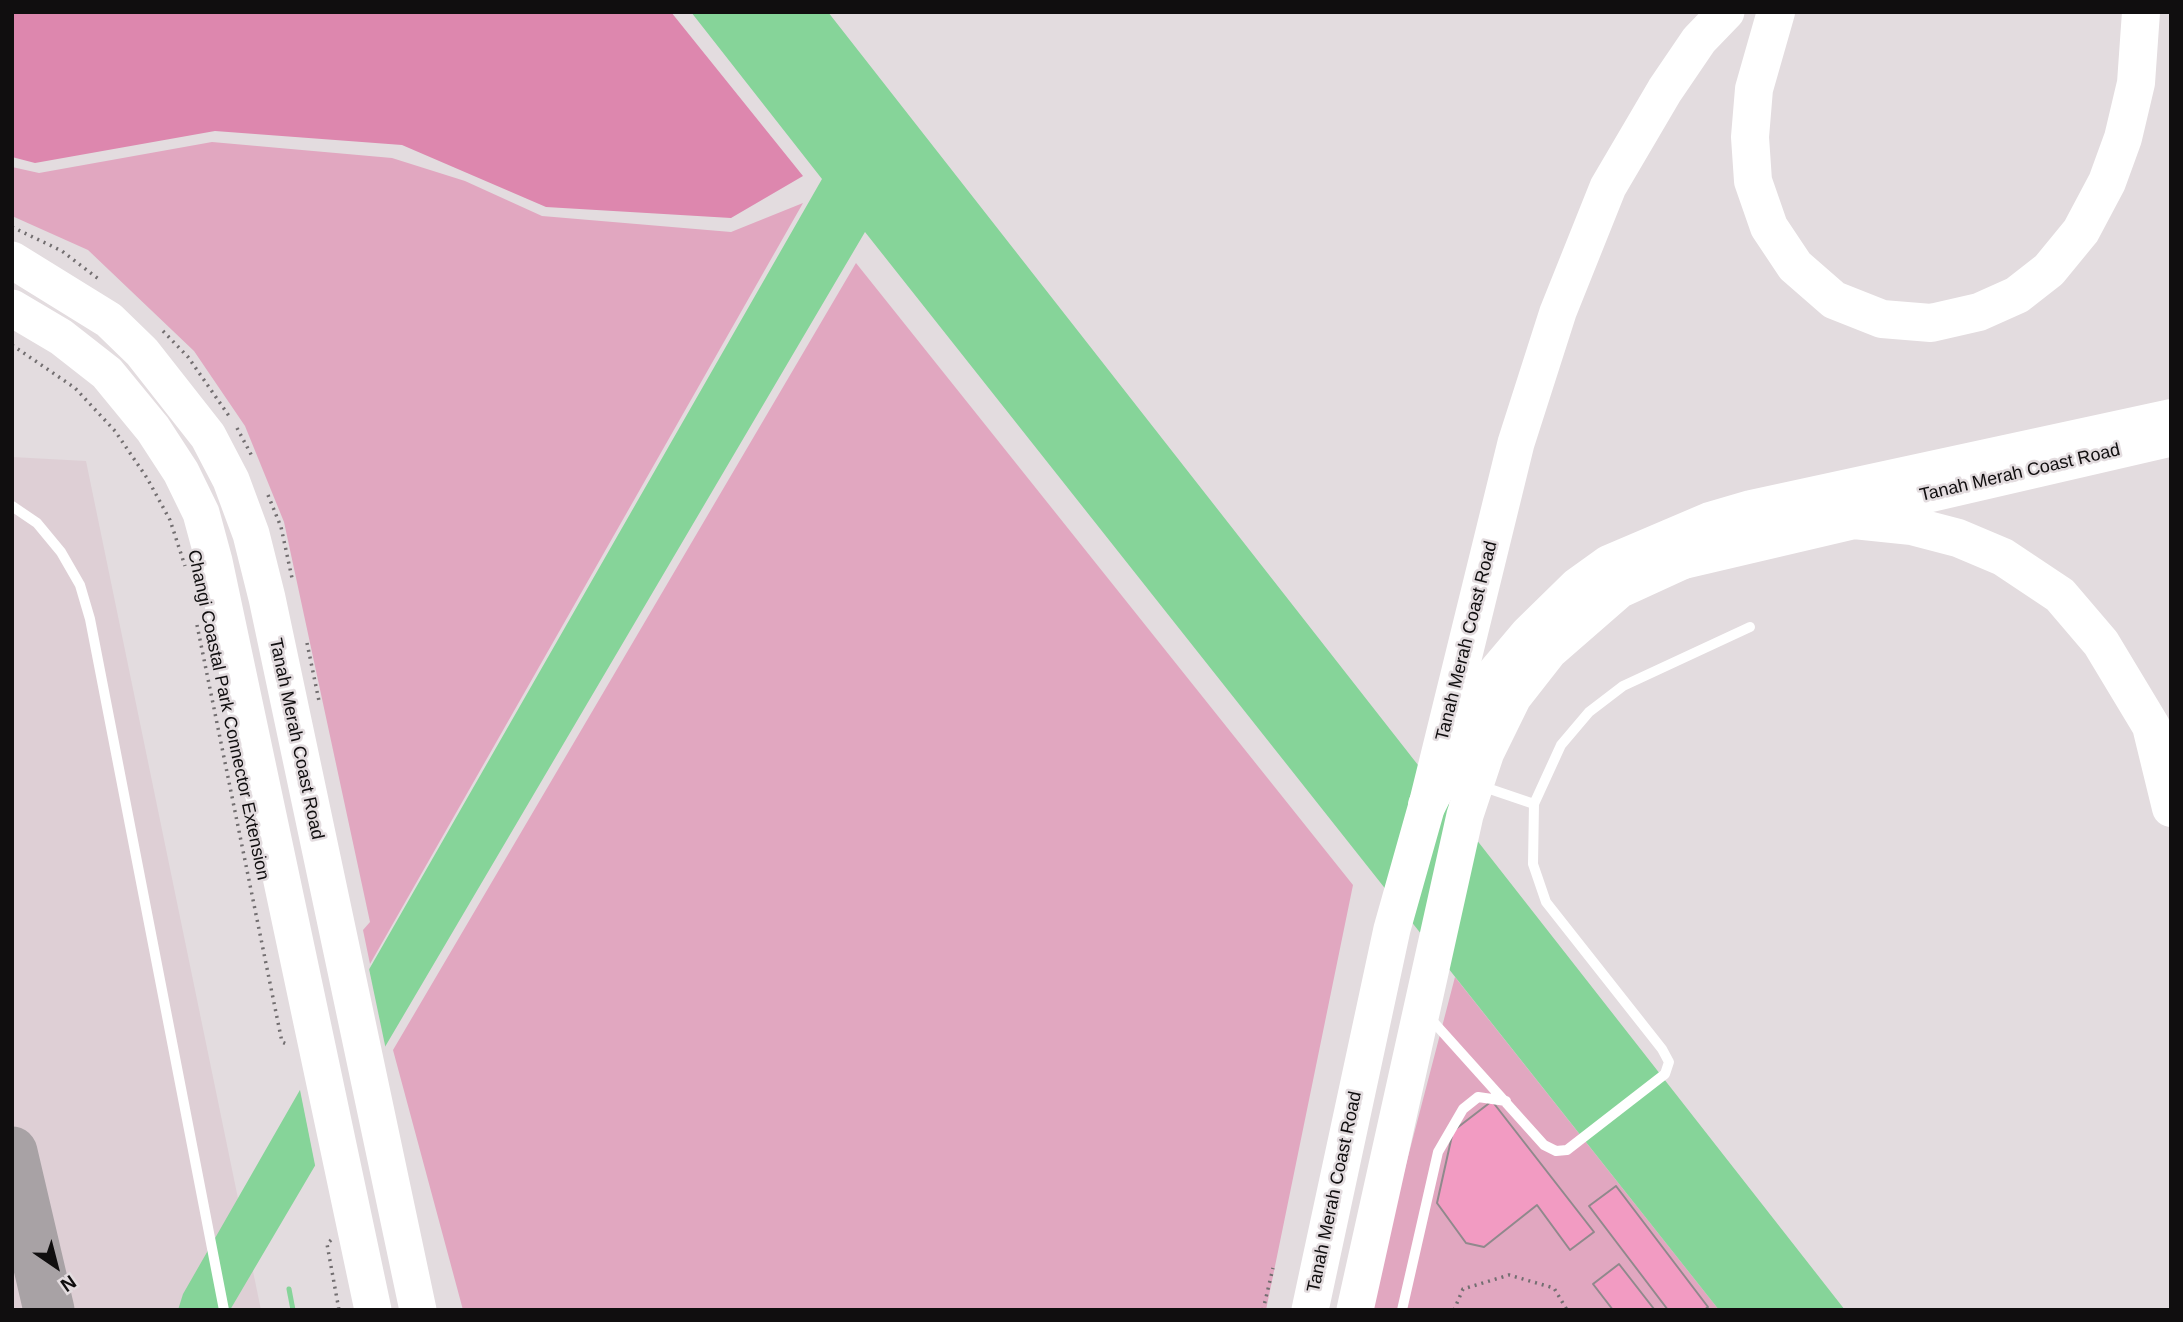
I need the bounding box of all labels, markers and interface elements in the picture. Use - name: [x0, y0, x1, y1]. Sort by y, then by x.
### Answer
- street label: Tanah Merah Coast Road: [1918, 439, 2122, 507]
- street label: Tanah Merah Coast Road: [1432, 539, 1502, 743]
- street label: Changi Coastal Park Connector Extension: [182, 548, 274, 882]
- street label: Tanah Merah Coast Road: [264, 636, 328, 842]
- street label: Tanah Merah Coast Road: [1303, 1089, 1367, 1295]
- north arrow: [21, 1231, 91, 1301]
- text: N: [57, 1271, 80, 1296]

